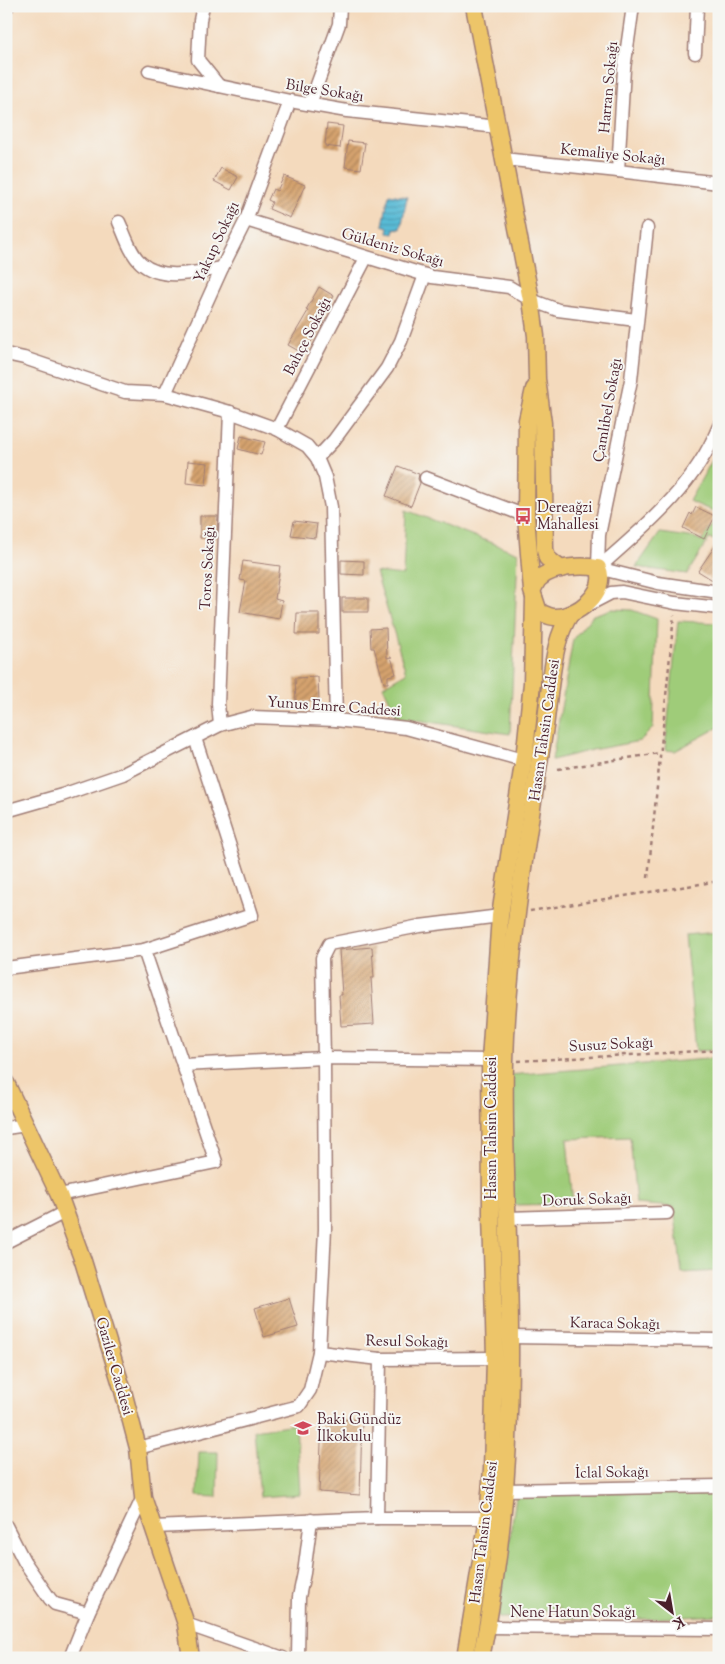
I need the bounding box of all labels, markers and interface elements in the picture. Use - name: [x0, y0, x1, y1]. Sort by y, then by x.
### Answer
- street label: Harran Sokağı: [595, 40, 624, 134]
- street label: Bilge Sokağı: [284, 75, 365, 108]
- street label: Kemaliye Sokağı: [559, 140, 667, 171]
- street label: Yakup Sokağı: [189, 198, 246, 287]
- street label: Güldeniz Sokağı: [339, 224, 446, 273]
- street label: Bahçe Sokağı: [280, 294, 337, 380]
- street label: Çamlıbel Sokağı: [589, 356, 628, 464]
- place label: Dereağzi Mahallesi: [537, 498, 599, 536]
- bus stop icon: Dereağzi Mahallesi: [513, 506, 533, 526]
- street label: Toros Sokağı: [196, 526, 221, 611]
- street label: Hasan Tahsin Caddesi: [525, 658, 566, 803]
- street label: Yunus Emre Caddesi: [266, 692, 402, 723]
- street label: Susuz Sokağı: [568, 1033, 654, 1058]
- street label: Hasan Tahsin Caddesi: [482, 1056, 503, 1200]
- street label: Doruk Sokağı: [542, 1188, 632, 1213]
- street label: Karaca Sokağı: [570, 1313, 660, 1336]
- street label: Gaziler Caddesi: [89, 1315, 138, 1418]
- street label: Resul Sokağı: [365, 1331, 449, 1354]
- place label: Baki Gündüz İlkokulu: [317, 1410, 402, 1448]
- school or university icon: Baki Gündüz İlkokulu: [293, 1418, 313, 1438]
- street label: Hasan Tahsin Caddesi: [465, 1460, 504, 1605]
- street label: İclal Sokağı: [575, 1461, 649, 1485]
- north arrow: [648, 1586, 698, 1636]
- street label: Nene Hatun Sokağı: [510, 1603, 636, 1624]
- text: K: [667, 1610, 687, 1633]

